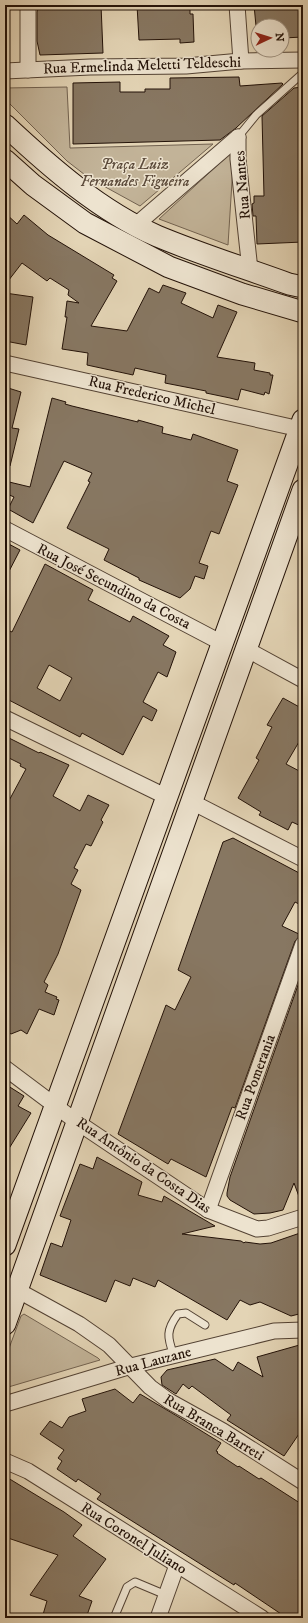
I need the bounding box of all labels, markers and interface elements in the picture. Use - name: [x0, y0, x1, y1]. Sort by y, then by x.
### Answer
- north arrow: [250, 18, 290, 58]
- text: N: [272, 32, 286, 42]
- street label: Rua Ermelinda Meletti Teldeschi: [43, 53, 242, 78]
- street label: Rua Nantes: [230, 150, 255, 220]
- park label: Praça Luiz Fernandes Figueira: [80, 155, 190, 191]
- street label: Rua Frederico Michel: [87, 372, 218, 419]
- street label: Rua José Secundino da Costa: [34, 539, 194, 634]
- street label: Rua Pomerania: [231, 1031, 280, 1123]
- street label: Rua Antônio da Costa Dias: [73, 1113, 215, 1218]
- street label: Rua Lauzane: [113, 1342, 193, 1381]
- street label: Rua Branca Barreti: [160, 1390, 268, 1465]
- street label: Rua Coronel Juliano: [77, 1498, 190, 1579]

